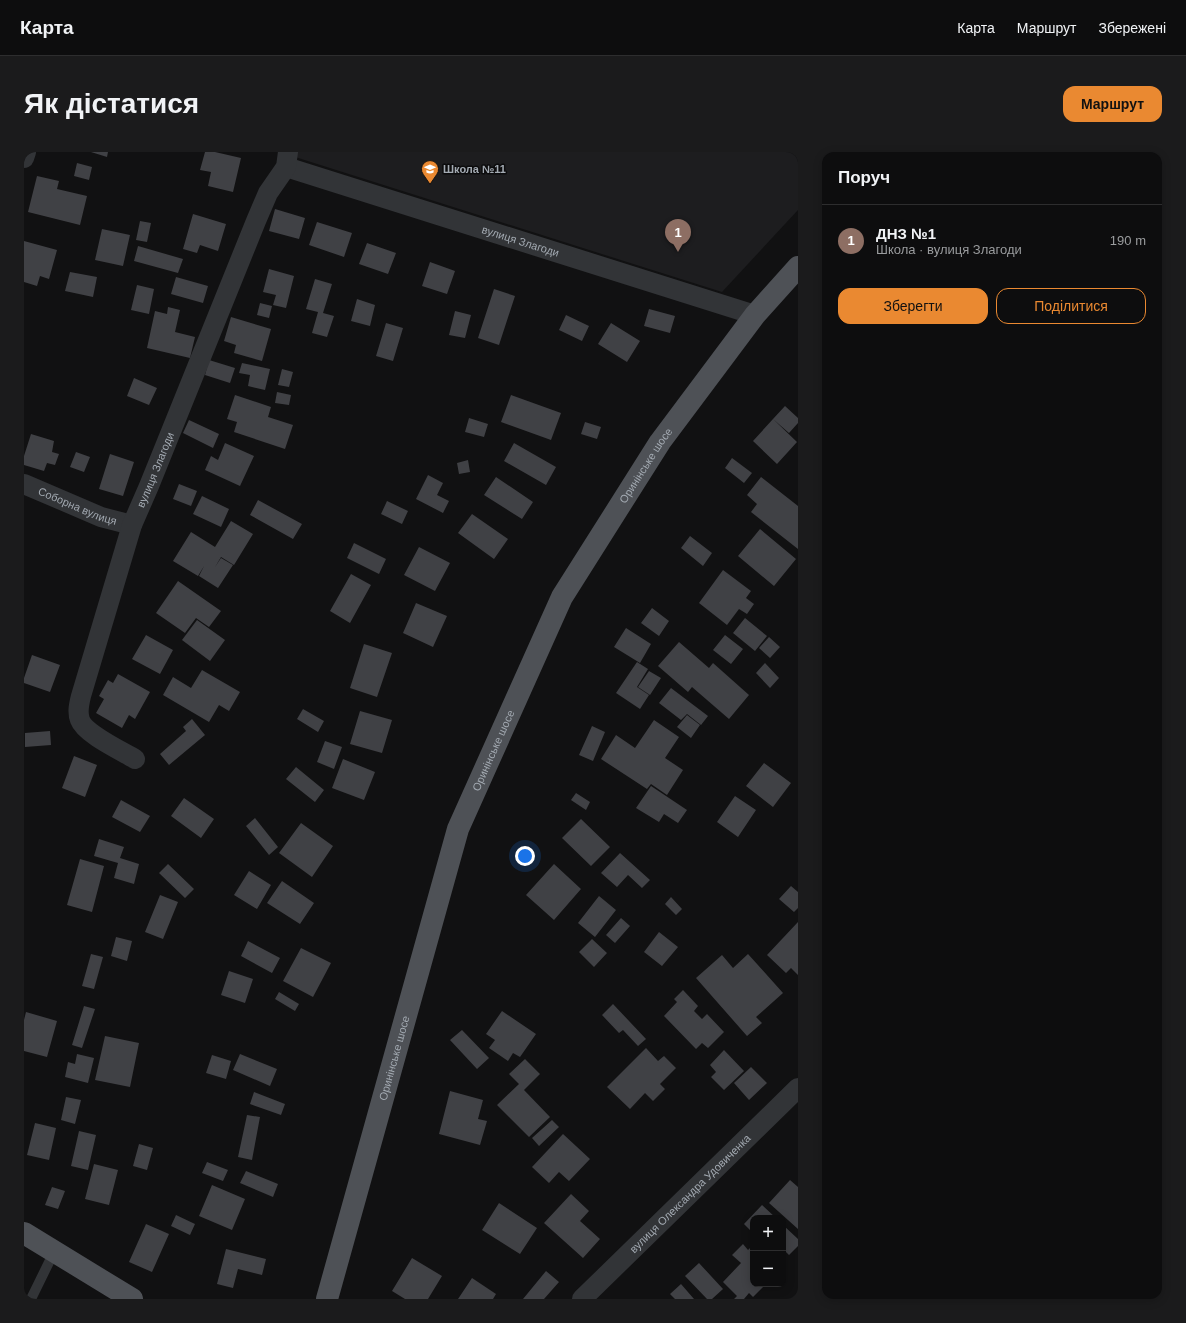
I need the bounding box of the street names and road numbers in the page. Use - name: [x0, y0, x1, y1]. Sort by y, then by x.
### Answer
- street label: вулиця Злагоди: [481, 223, 561, 259]
- street label: Оринінське шосе: [617, 425, 674, 505]
- street label: вулиця Злагоди: [134, 430, 176, 509]
- street label: Соборна вулиця: [37, 485, 118, 527]
- street label: Оринінське шосе: [470, 708, 517, 793]
- street label: Оринінське шосе: [377, 1014, 412, 1102]
- street label: вулиця Олександра Удовиченка: [627, 1131, 753, 1255]

